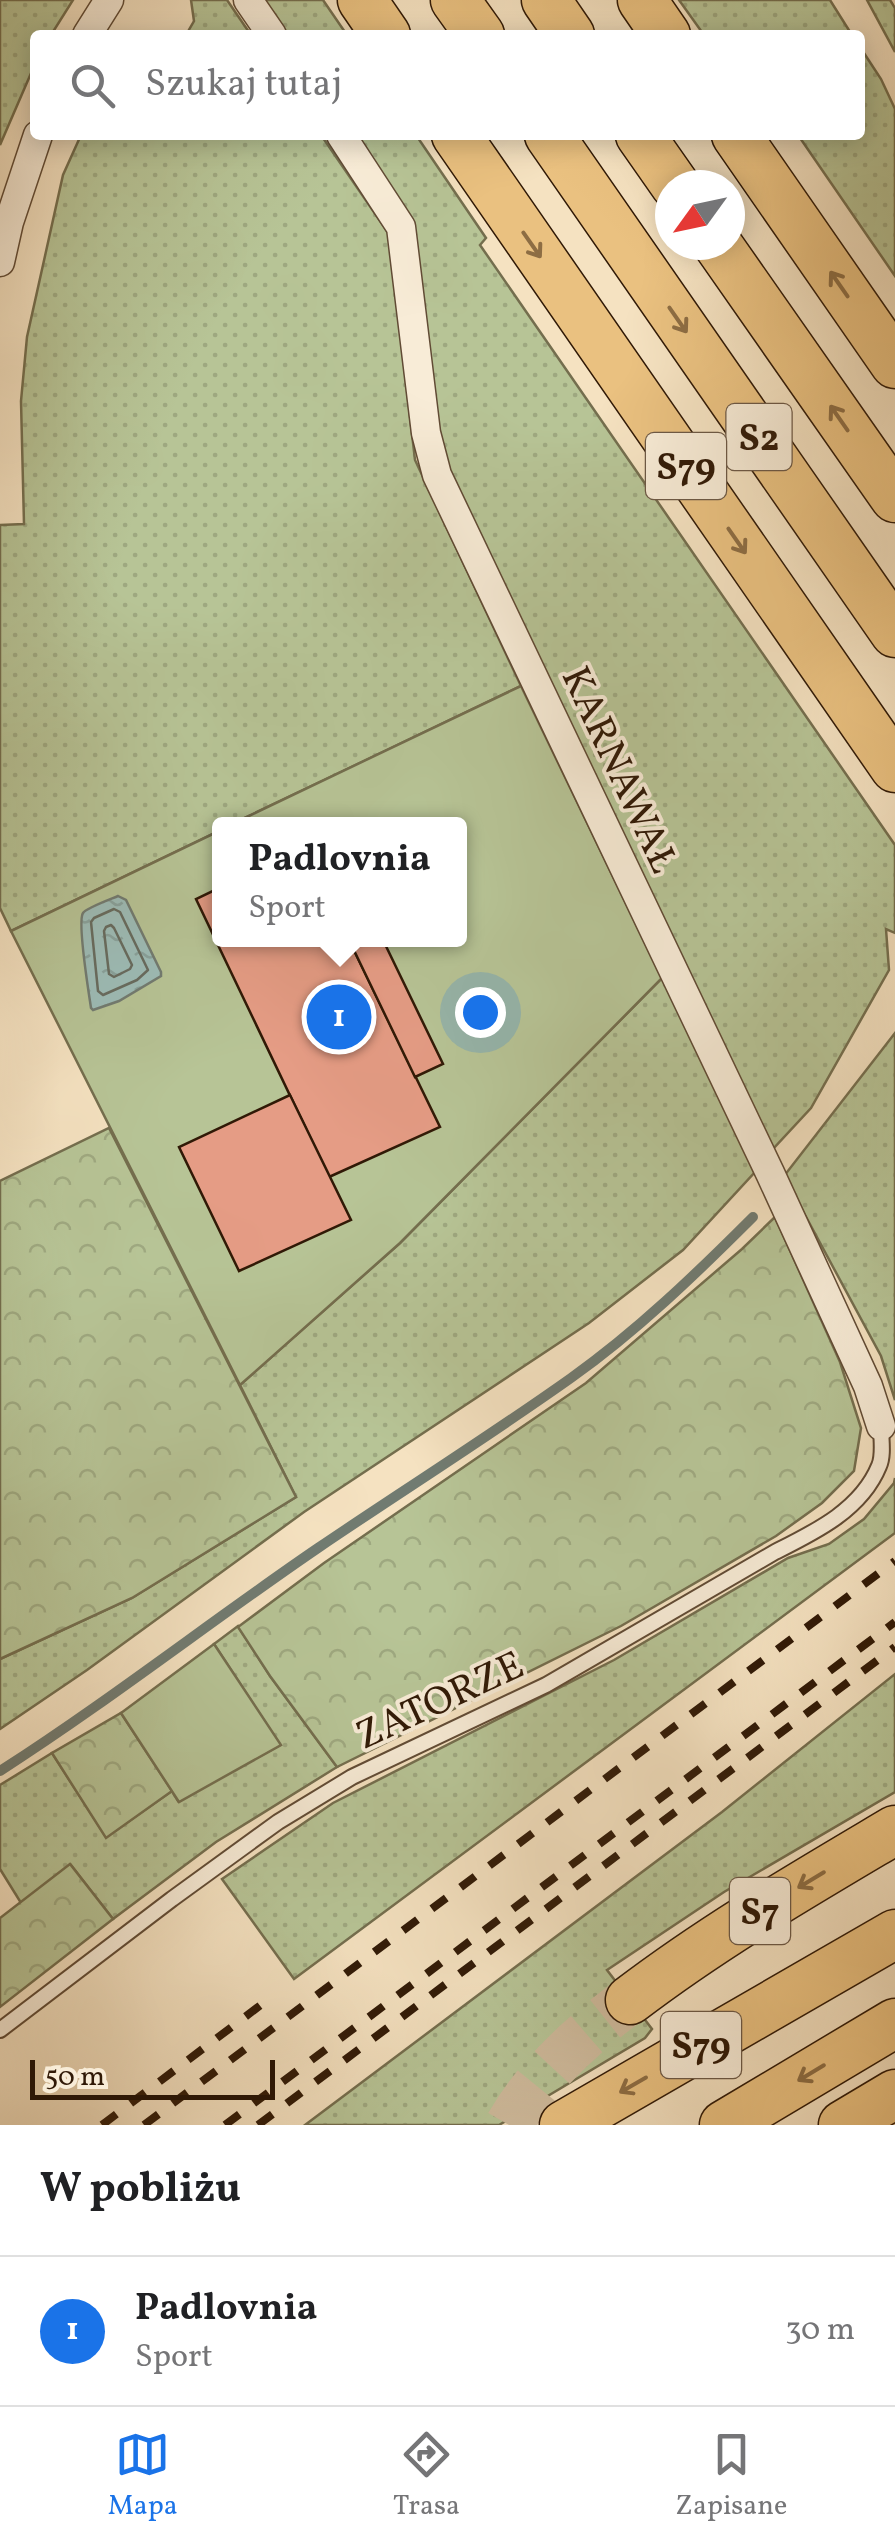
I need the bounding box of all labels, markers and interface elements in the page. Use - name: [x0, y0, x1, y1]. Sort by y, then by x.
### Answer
- search box: [30, 30, 865, 140]
- icon: search: [65, 58, 120, 113]
- text: Szukaj tutaj: [145, 59, 342, 112]
- north arrow: [655, 170, 745, 260]
- one-way arrow: [521, 231, 542, 258]
- one-way arrow: [829, 271, 850, 298]
- one-way arrow: [667, 306, 688, 334]
- road number: S2: [726, 404, 792, 470]
- one-way arrow: [829, 405, 850, 432]
- road number: S79: [646, 433, 726, 499]
- one-way arrow: [726, 526, 747, 554]
- street label: KARNAWAŁ: [545, 658, 690, 883]
- popup: [212, 817, 467, 947]
- text: Padlovnia: [248, 834, 431, 887]
- text: Sport: [248, 887, 326, 931]
- pin: 1: [306, 980, 372, 1054]
- your location: [455, 987, 506, 1038]
- street label: ZATORZE: [348, 1639, 534, 1766]
- one-way arrow: [797, 1870, 826, 1890]
- road number: S7: [730, 1878, 790, 1944]
- road number: S79: [661, 2012, 741, 2078]
- scale bar: [30, 2055, 275, 2100]
- text: 50 m: [45, 2058, 105, 2097]
- one-way arrow: [797, 2063, 826, 2083]
- one-way arrow: [619, 2075, 648, 2095]
- text: W pobliżu: [40, 2161, 241, 2220]
- text: Padlovnia: [135, 2283, 318, 2336]
- text: 1: [66, 2309, 79, 2353]
- text: 30 m: [785, 2309, 855, 2353]
- text: Sport: [135, 2336, 213, 2380]
- tab: Mapa: [108, 2427, 178, 2526]
- tab: Trasa: [393, 2427, 460, 2526]
- tab: Zapisane: [675, 2427, 787, 2526]

